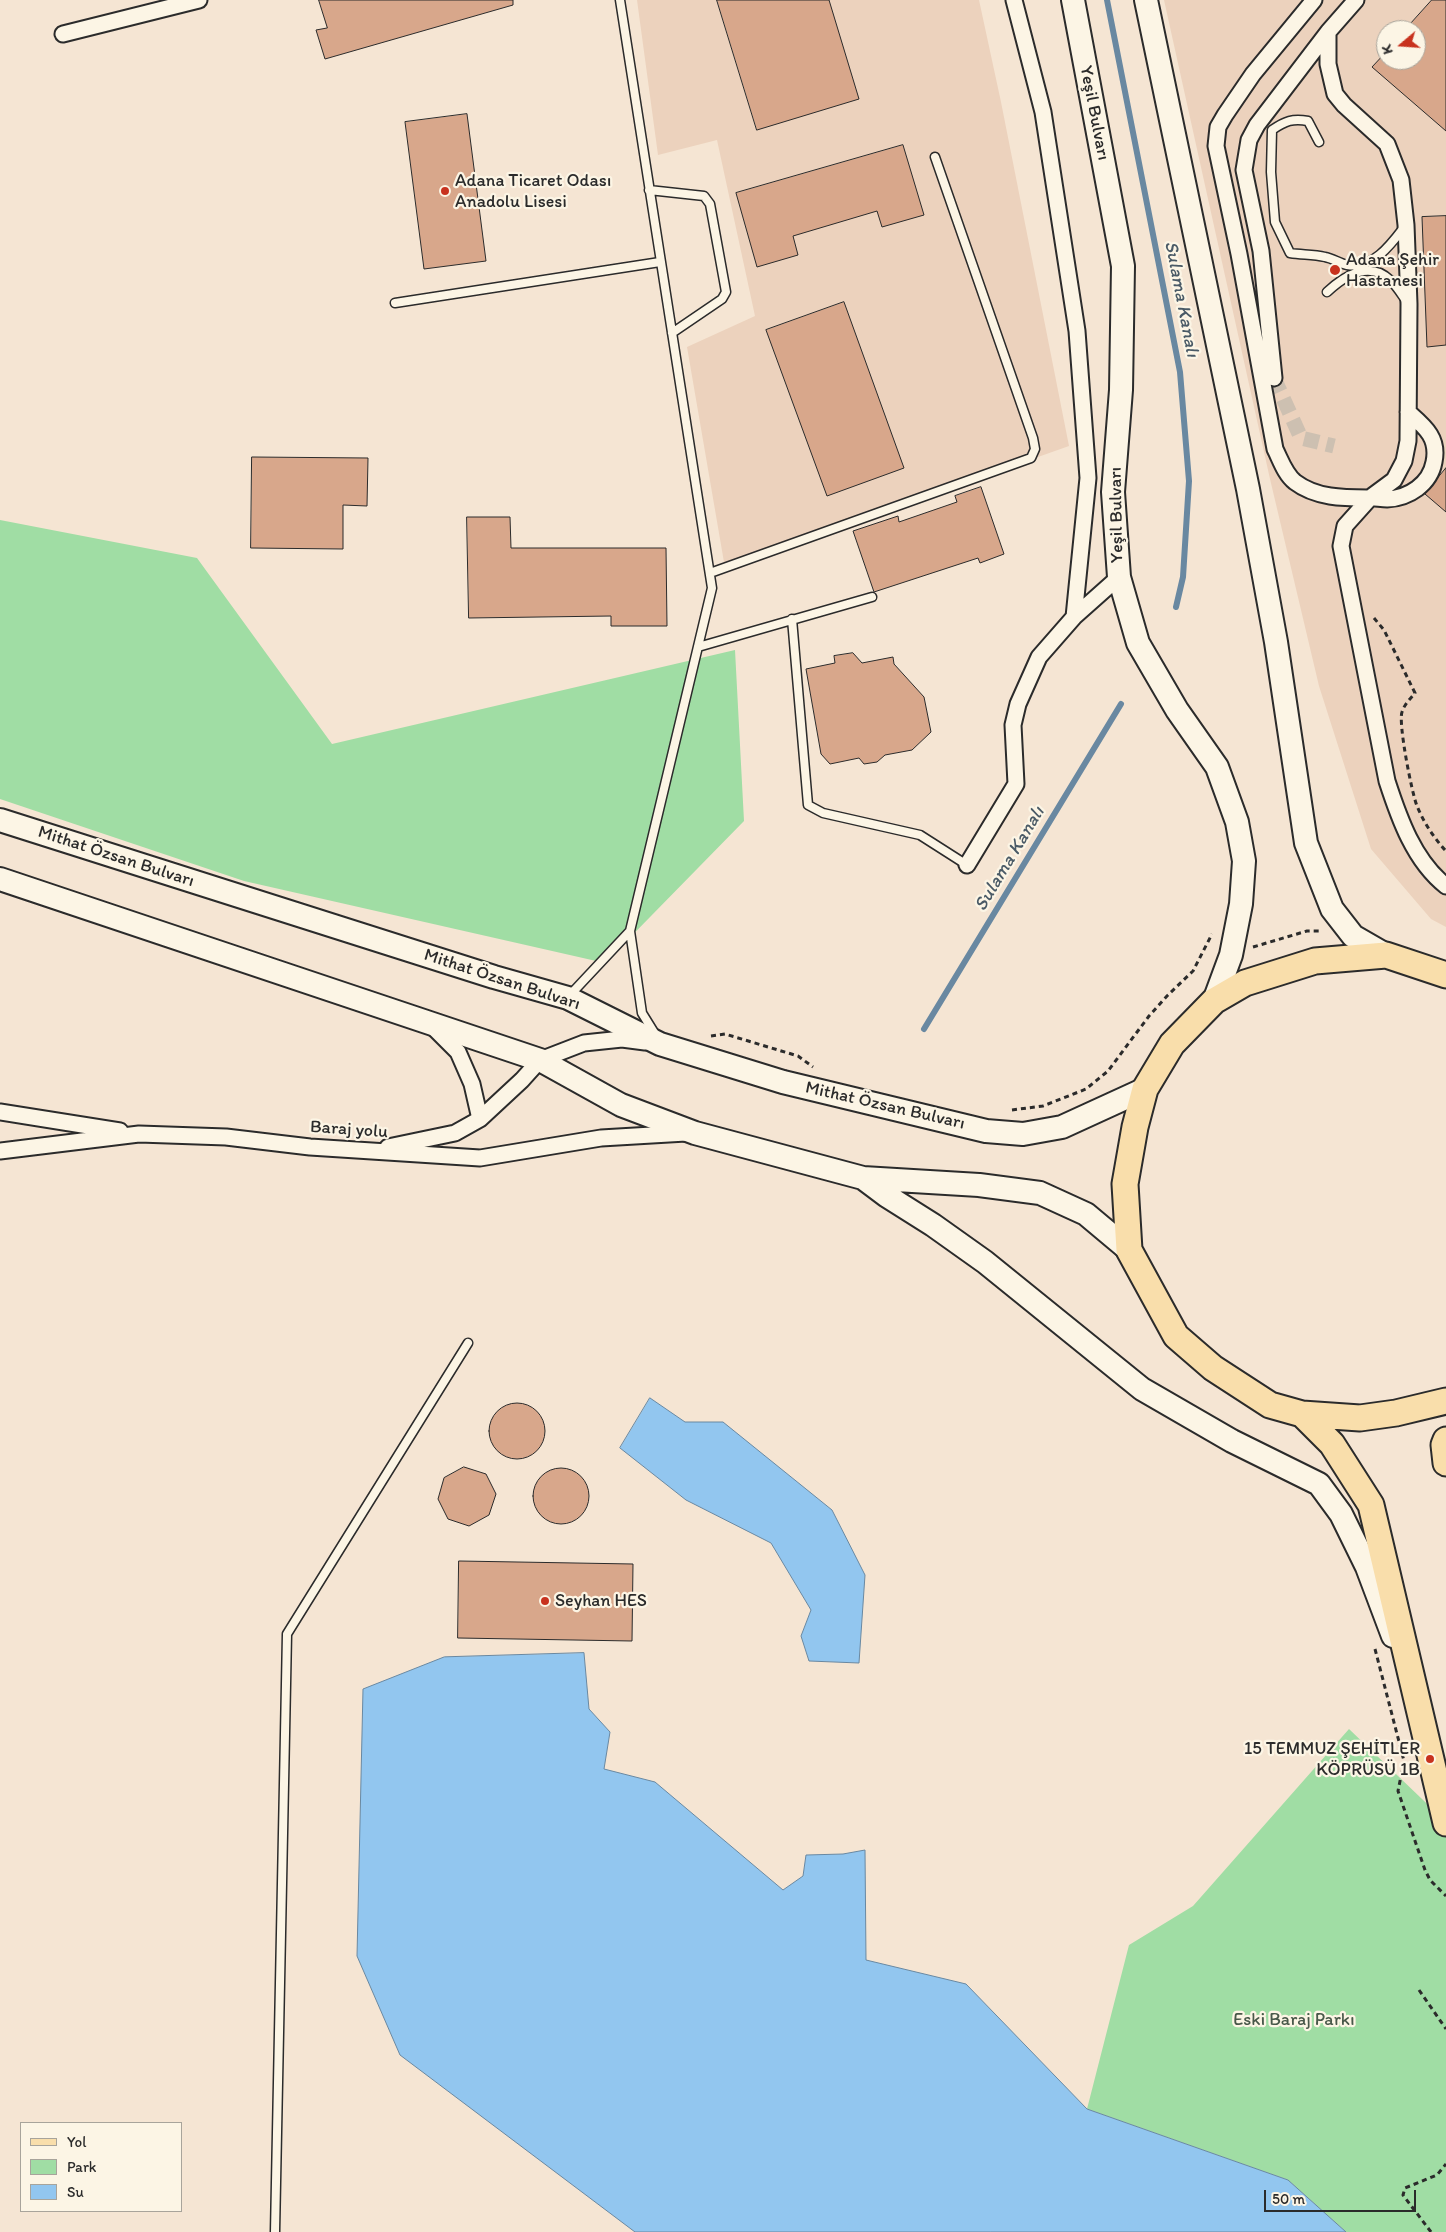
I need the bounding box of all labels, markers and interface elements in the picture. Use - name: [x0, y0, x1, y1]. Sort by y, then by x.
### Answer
- north arrow: [1376, 20, 1426, 70]
- text: K: [1378, 43, 1397, 56]
- street label: Yeşil Bulvarı: [1074, 64, 1114, 162]
- place label: Adana Ticaret Odası Anadolu Lisesi: [455, 170, 611, 212]
- marker: Adana Ticaret Odası Anadolu Lisesi: [439, 185, 451, 197]
- water label: Sulama Kanalı: [1159, 239, 1203, 359]
- place label: Adana Şehir Hastanesi: [1346, 249, 1439, 292]
- marker: Adana Şehir Hastanesi: [1328, 263, 1342, 277]
- street label: Yeşil Bulvarı: [1105, 467, 1129, 563]
- water label: Sulama Kanalı: [970, 803, 1050, 915]
- street label: Mithat Özsan Bulvarı: [35, 822, 197, 892]
- street label: Mithat Özsan Bulvarı: [421, 945, 583, 1015]
- street label: Mithat Özsan Bulvarı: [803, 1077, 967, 1135]
- street label: Baraj yolu: [309, 1117, 389, 1143]
- place label: Seyhan HES: [555, 1590, 647, 1612]
- marker: Seyhan HES: [539, 1595, 551, 1607]
- place label: 15 TEMMUZ ŞEHİTLER KÖPRÜSÜ 1B: [1244, 1738, 1420, 1780]
- marker: 15 TEMMUZ ŞEHİTLER KÖPRÜSÜ 1B: [1424, 1753, 1436, 1765]
- park label: Eski Baraj Parkı: [1233, 2009, 1355, 2031]
- legend: [20, 2122, 182, 2212]
- text: Yol: [67, 2133, 86, 2151]
- text: Park: [67, 2158, 97, 2176]
- scale bar: [1266, 2180, 1418, 2212]
- text: Su: [67, 2183, 84, 2201]
- text: 50 m: [1272, 2190, 1305, 2208]

